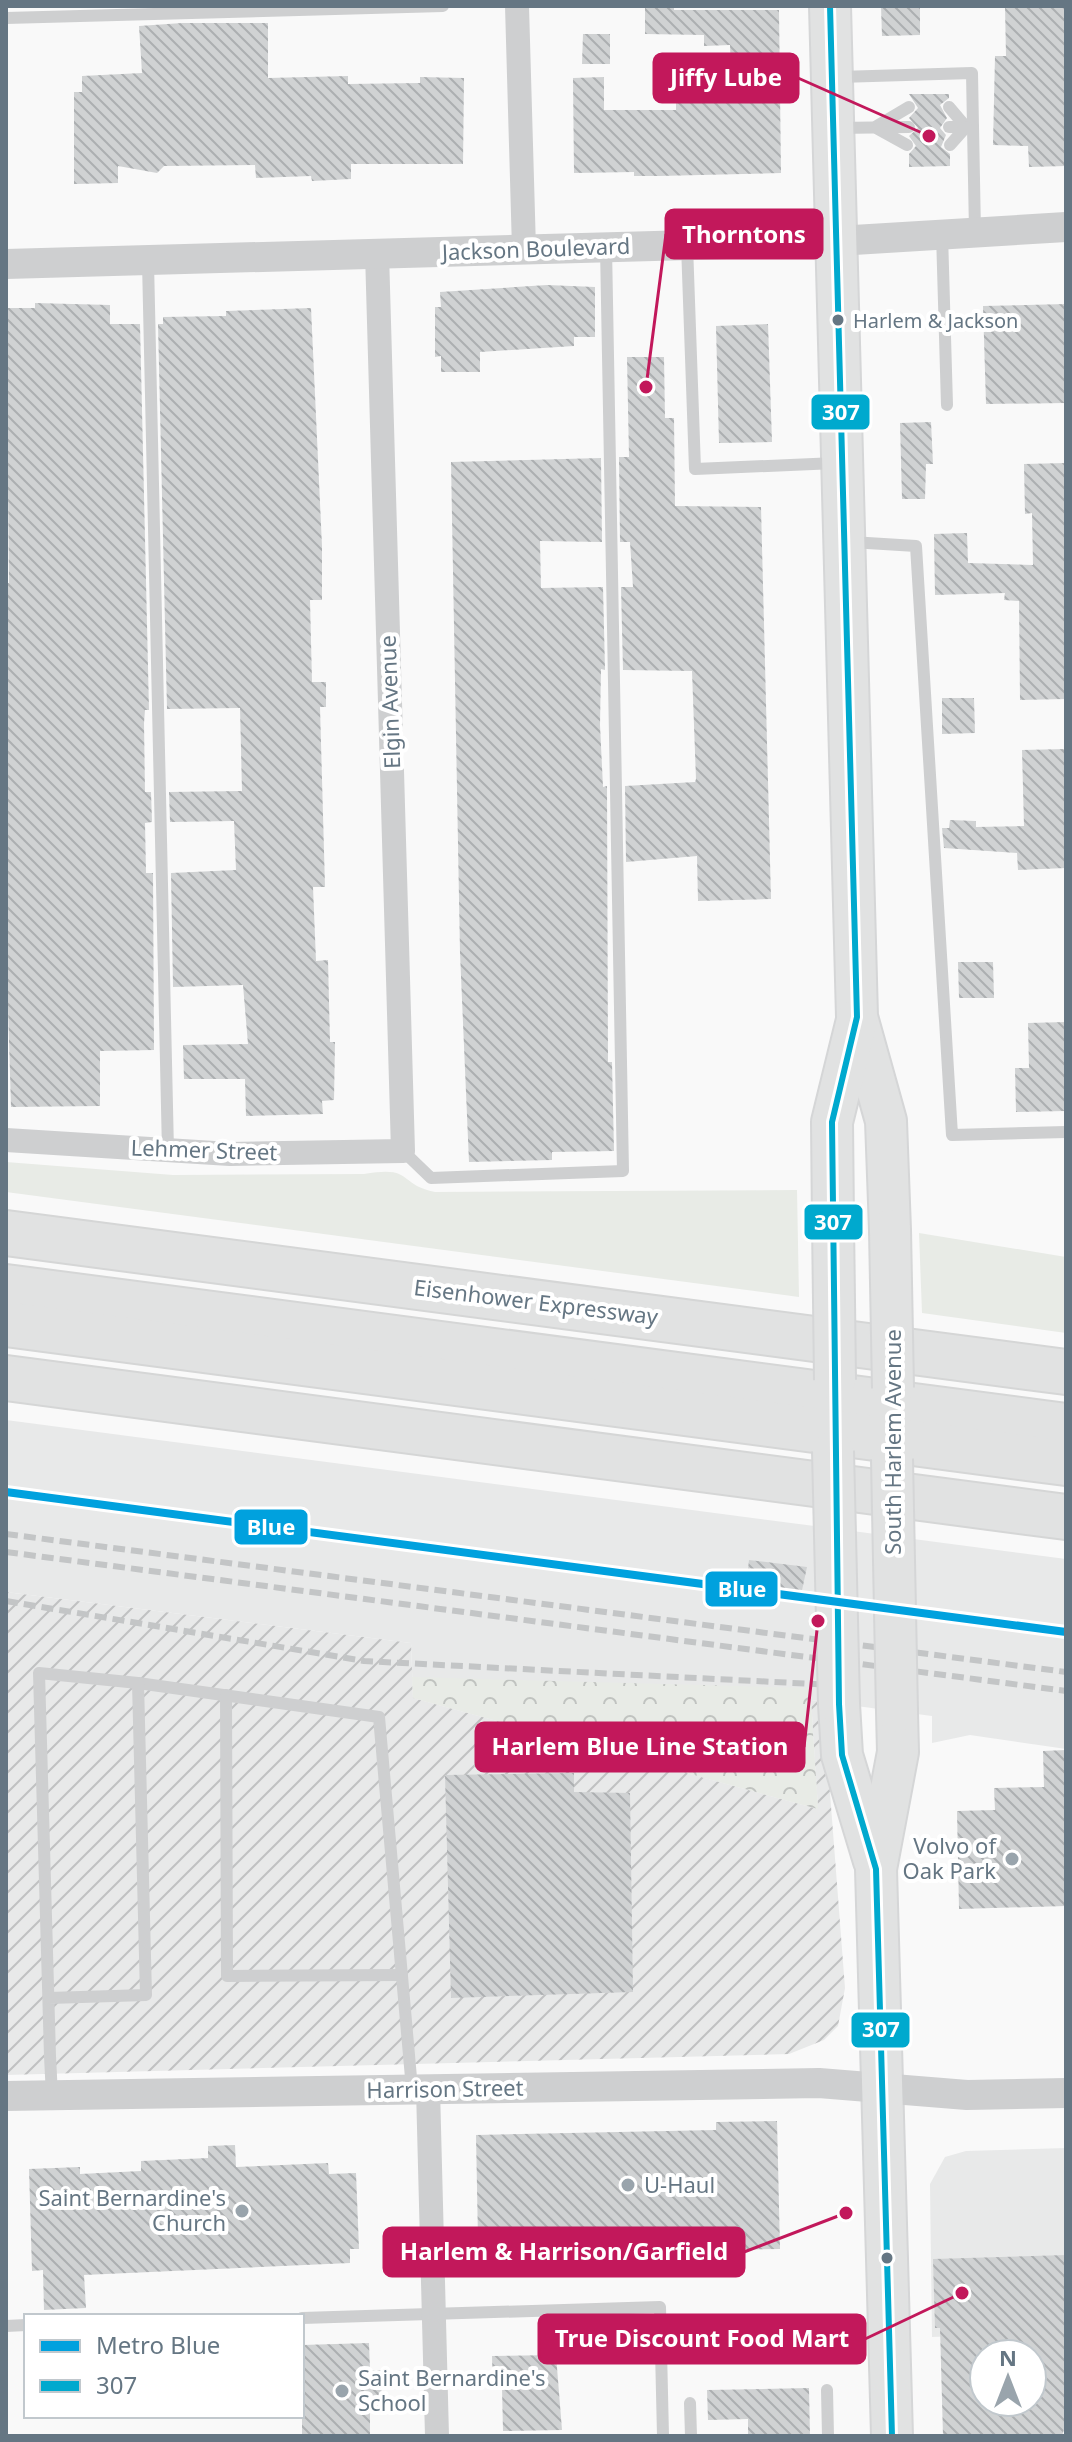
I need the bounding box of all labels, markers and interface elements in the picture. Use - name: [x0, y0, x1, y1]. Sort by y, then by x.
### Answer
- callout: Jiffy Lube: [654, 54, 798, 102]
- text: Jiffy Lube: [668, 60, 782, 93]
- callout: Thorntons: [666, 210, 822, 258]
- text: Thorntons: [682, 217, 806, 250]
- street label: Jackson Boulevard: [439, 230, 631, 266]
- place label: Harlem & Jackson: [853, 307, 1018, 334]
- marker: Harlem & Jackson: [830, 312, 846, 328]
- line badge: 307: [810, 393, 871, 431]
- text: 307: [822, 396, 860, 426]
- street label: Elgin Avenue: [372, 635, 406, 769]
- street label: Lehmer Street: [130, 1131, 278, 1167]
- line badge: 307: [803, 1203, 864, 1241]
- text: 307: [814, 1206, 852, 1236]
- street label: Eisenhower Expressway: [412, 1271, 661, 1331]
- street label: South Harlem Avenue: [877, 1329, 907, 1555]
- line badge: Blue: [233, 1508, 309, 1546]
- text: Blue: [247, 1511, 295, 1541]
- line badge: Blue: [704, 1570, 779, 1608]
- text: Blue: [718, 1573, 766, 1603]
- callout: Harlem Blue Line Station: [476, 1723, 804, 1771]
- text: Harlem Blue Line Station: [492, 1729, 788, 1762]
- place label: Volvo of Oak Park: [903, 1830, 997, 1885]
- marker: Volvo of Oak Park: [1003, 1850, 1021, 1868]
- line badge: 307: [850, 2011, 911, 2049]
- text: 307: [862, 2013, 900, 2043]
- street label: Harrison Street: [366, 2072, 524, 2104]
- place label: U-Haul: [644, 2169, 715, 2199]
- marker: U-Haul: [619, 2176, 637, 2194]
- place label: Saint Bernardine's Church: [38, 2182, 226, 2237]
- marker: Saint Bernardine's Church: [233, 2202, 251, 2220]
- callout: Harlem & Harrison/Garfield: [384, 2228, 744, 2276]
- text: Harlem & Harrison/Garfield: [400, 2234, 728, 2267]
- unlabelled marker: [879, 2250, 895, 2266]
- legend: [24, 2314, 304, 2418]
- callout: True Discount Food Mart: [539, 2315, 865, 2363]
- text: True Discount Food Mart: [555, 2321, 849, 2354]
- text: Metro Blue: [96, 2328, 220, 2361]
- north arrow: [968, 2338, 1048, 2418]
- text: N: [999, 2342, 1017, 2372]
- place label: Saint Bernardine's School: [358, 2362, 546, 2417]
- text: 307: [96, 2368, 137, 2401]
- marker: Saint Bernardine's School: [333, 2382, 351, 2400]

